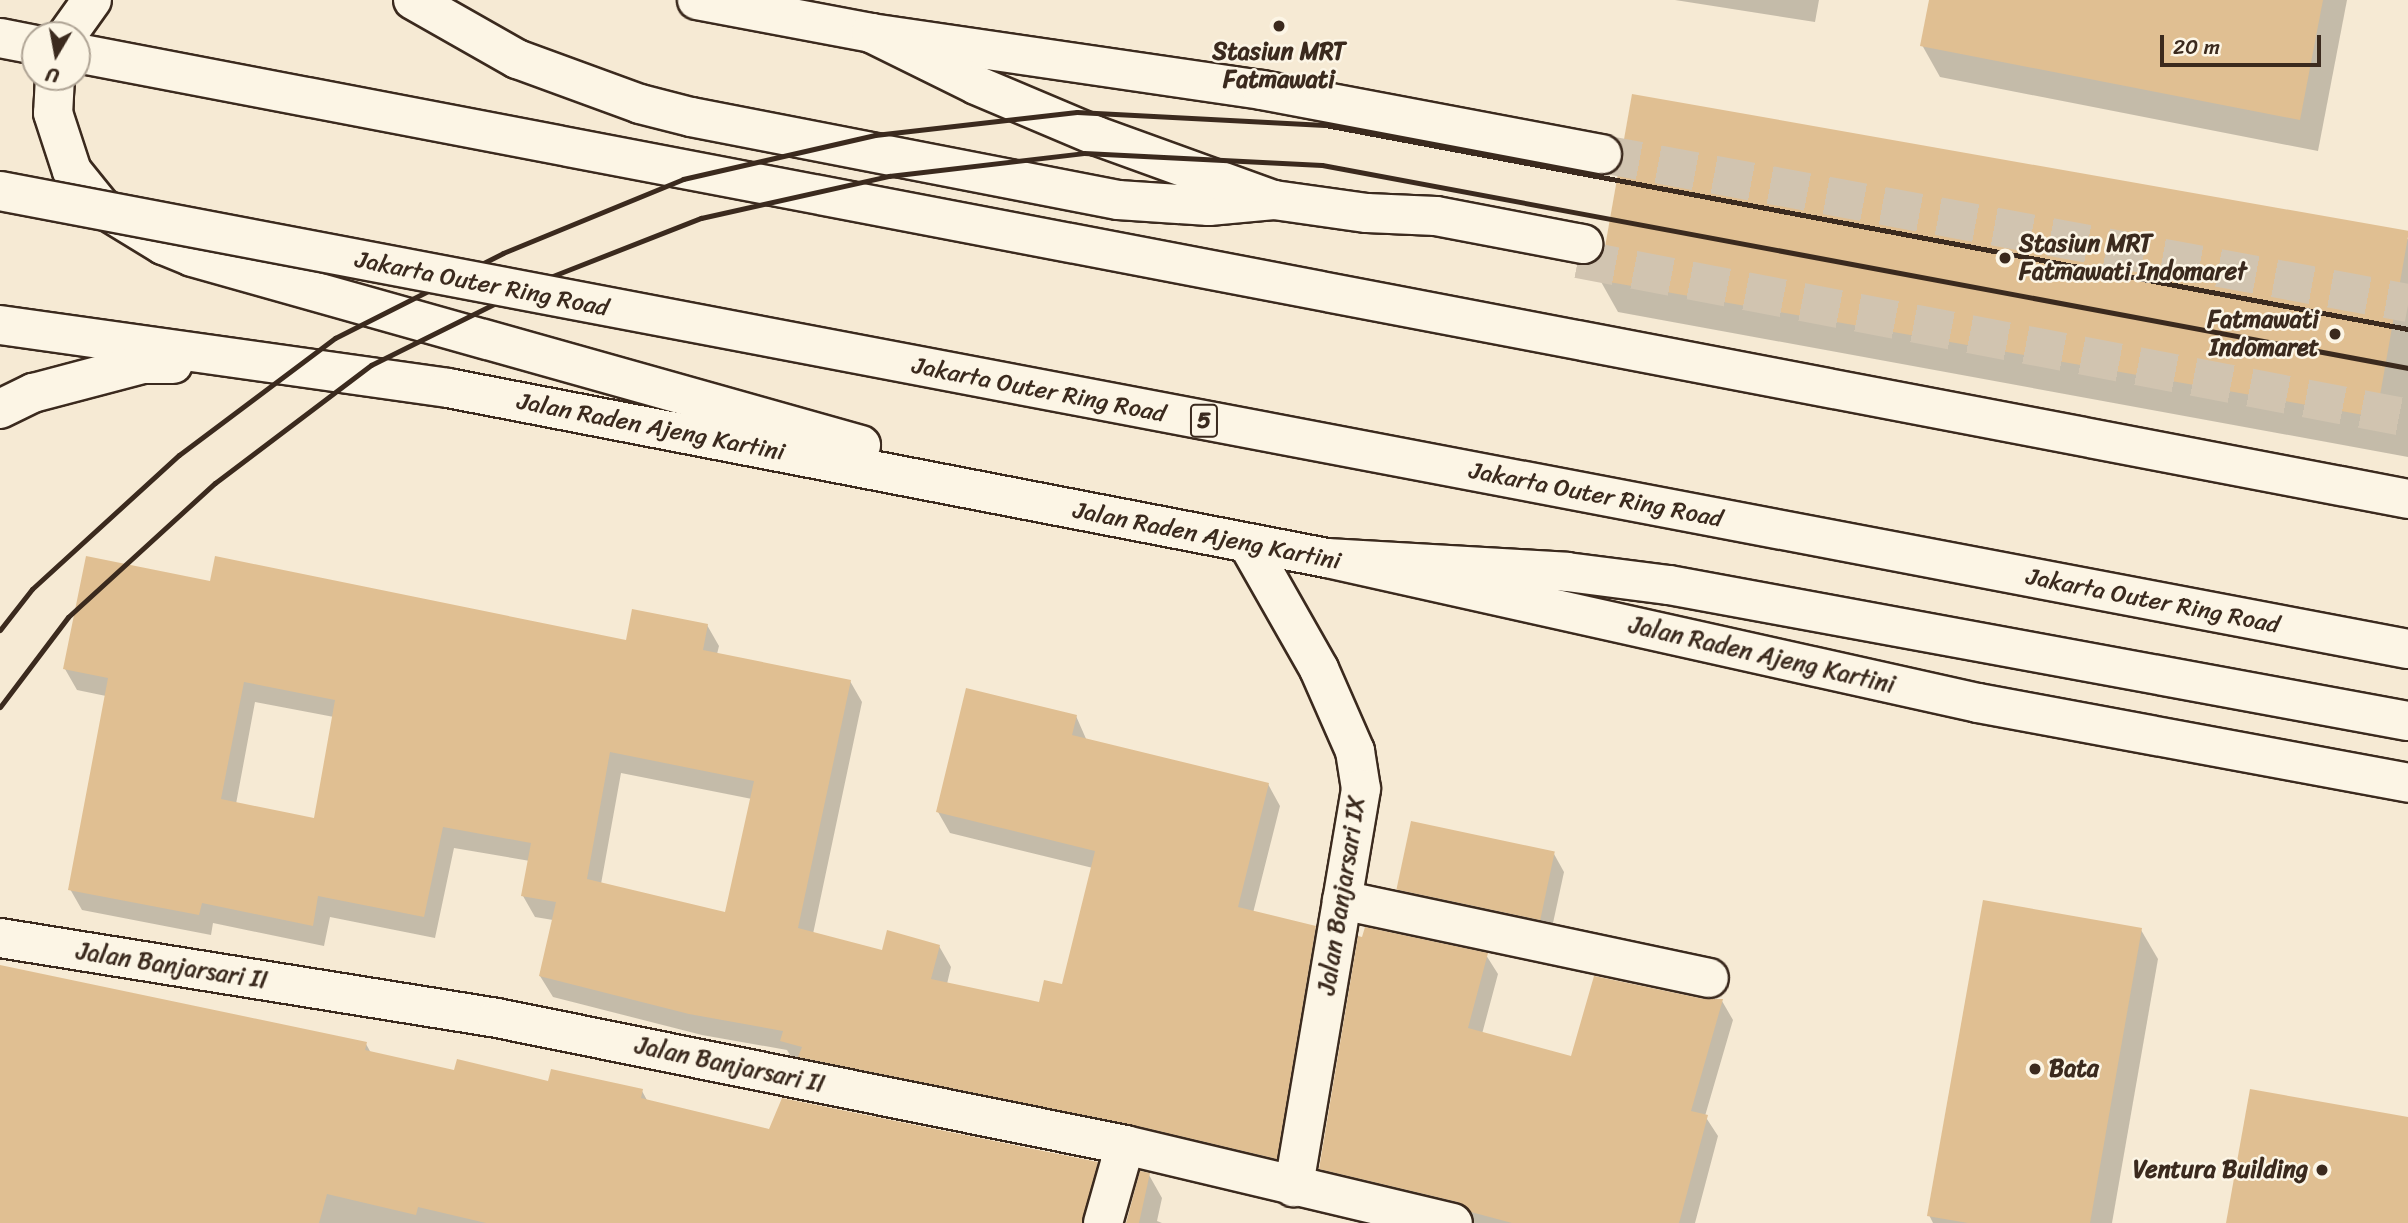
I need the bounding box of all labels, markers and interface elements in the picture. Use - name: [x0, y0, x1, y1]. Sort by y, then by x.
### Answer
- marker: Stasiun MRT Fatmawati: [1271, 18, 1287, 34]
- north arrow: [21, 21, 91, 91]
- scale bar: [2163, 21, 2324, 65]
- text: 20 m: [2173, 28, 2220, 66]
- place label: Stasiun MRT Fatmawati: [1212, 38, 1346, 94]
- text: U: [44, 58, 62, 93]
- place label: Stasiun MRT Fatmawati Indomaret: [2019, 230, 2247, 286]
- street label: Jakarta Outer Ring Road: [353, 245, 611, 323]
- marker: Stasiun MRT Fatmawati Indomaret: [1997, 250, 2013, 266]
- place label: Fatmawati Indomaret: [2207, 306, 2319, 362]
- marker: Fatmawati Indomaret: [2325, 324, 2345, 344]
- street label: Jakarta Outer Ring Road: [910, 351, 1168, 429]
- street label: Jalan Raden Ajeng Kartini: [514, 387, 788, 467]
- road number: 5: [1188, 402, 1220, 440]
- street label: Jakarta Outer Ring Road: [1467, 456, 1725, 534]
- street label: Jalan Raden Ajeng Kartini: [1070, 496, 1344, 576]
- street label: Jakarta Outer Ring Road: [2024, 562, 2282, 640]
- street label: Jalan Raden Ajeng Kartini: [1626, 610, 1898, 700]
- street label: Jalan Banjarsari IX: [1312, 793, 1372, 997]
- street label: Jalan Banjarsari II: [74, 937, 270, 995]
- street label: Jalan Banjarsari II: [632, 1031, 828, 1099]
- place label: Bata: [2049, 1055, 2099, 1083]
- marker: Bata: [2027, 1061, 2043, 1077]
- place label: Ventura Building: [2133, 1156, 2308, 1184]
- marker: Ventura Building: [2314, 1162, 2330, 1178]

